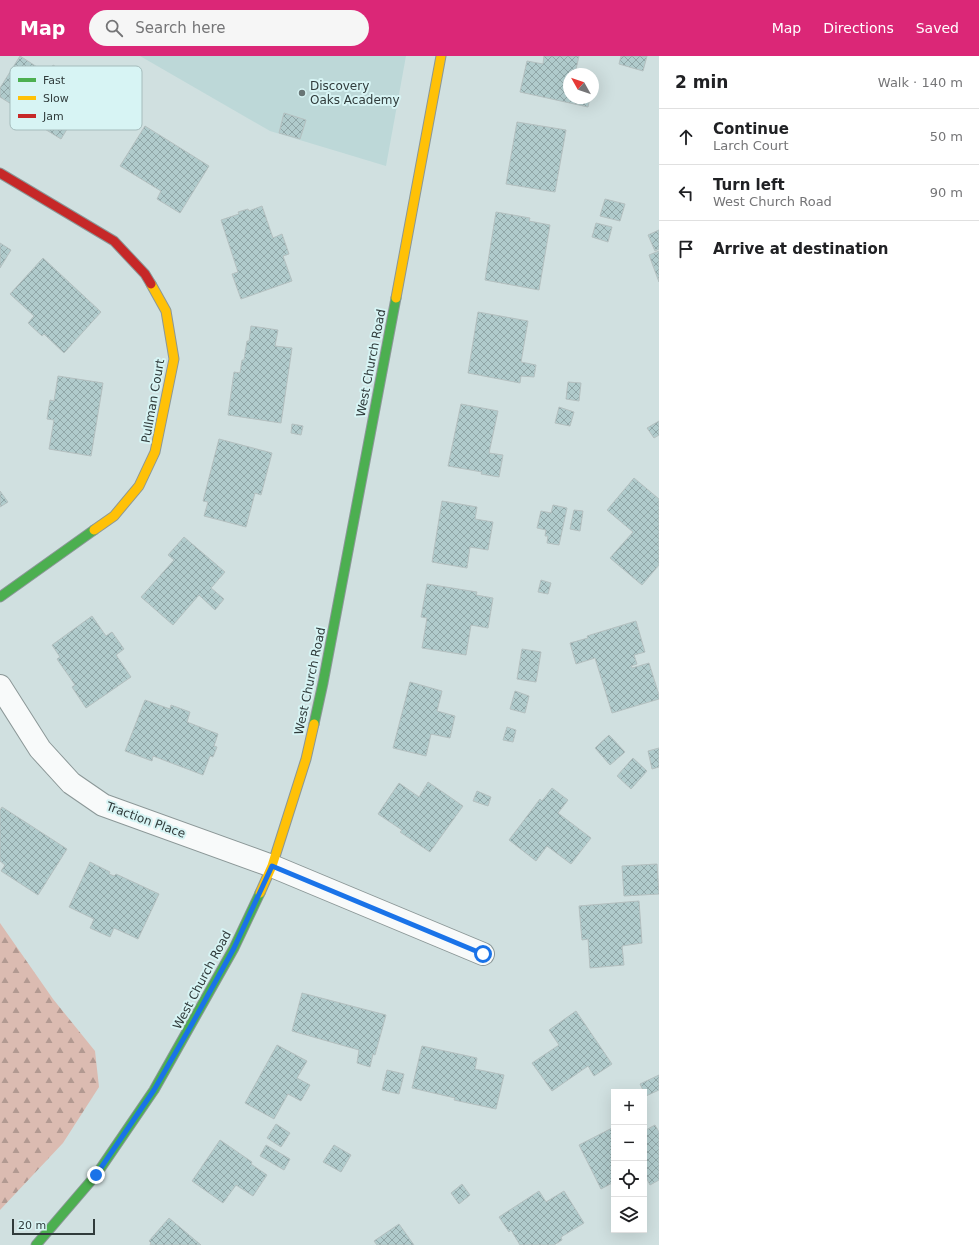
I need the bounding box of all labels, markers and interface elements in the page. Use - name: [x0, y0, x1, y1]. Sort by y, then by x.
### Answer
- search box: [89, 10, 369, 46]
- text: Map: [20, 17, 65, 39]
- icon: search: [103, 17, 125, 39]
- text: Search here: [135, 19, 225, 37]
- text: Map: [772, 20, 801, 36]
- text: Directions: [823, 20, 894, 36]
- text: Saved: [916, 20, 959, 36]
- legend: [10, 66, 142, 130]
- north arrow: [563, 68, 599, 104]
- text: 2 min: [675, 72, 728, 92]
- text: Fast: [43, 74, 66, 87]
- text: Walk · 140 m: [878, 75, 963, 90]
- place label: Discovery Oaks Academy: [310, 79, 400, 107]
- marker: Discovery Oaks Academy: [297, 88, 307, 98]
- text: Slow: [43, 92, 69, 105]
- text: Jam: [42, 110, 64, 123]
- text: Continue: [713, 120, 789, 138]
- icon: ahead: [675, 126, 697, 148]
- text: 50 m: [930, 129, 963, 144]
- text: Larch Court: [713, 138, 789, 153]
- text: Turn left: [713, 176, 785, 194]
- icon: left: [675, 182, 697, 204]
- text: 90 m: [930, 185, 963, 200]
- text: West Church Road: [713, 194, 832, 209]
- icon: arrive: [675, 238, 697, 260]
- text: Arrive at destination: [713, 240, 888, 258]
- street label: West Church Road: [354, 308, 388, 418]
- street label: Pullman Court: [139, 358, 167, 444]
- street label: West Church Road: [292, 626, 328, 736]
- street label: Traction Place: [104, 799, 187, 841]
- street label: West Church Road: [170, 928, 234, 1032]
- route start: [474, 945, 492, 963]
- map controls: [611, 1089, 647, 1233]
- button: +: [611, 1089, 647, 1125]
- button: −: [611, 1125, 647, 1161]
- button: locate: [611, 1161, 647, 1197]
- route end: [87, 1166, 105, 1184]
- button: layers: [611, 1197, 647, 1233]
- scale bar: [12, 1217, 95, 1236]
- text: 20 m: [18, 1219, 46, 1232]

